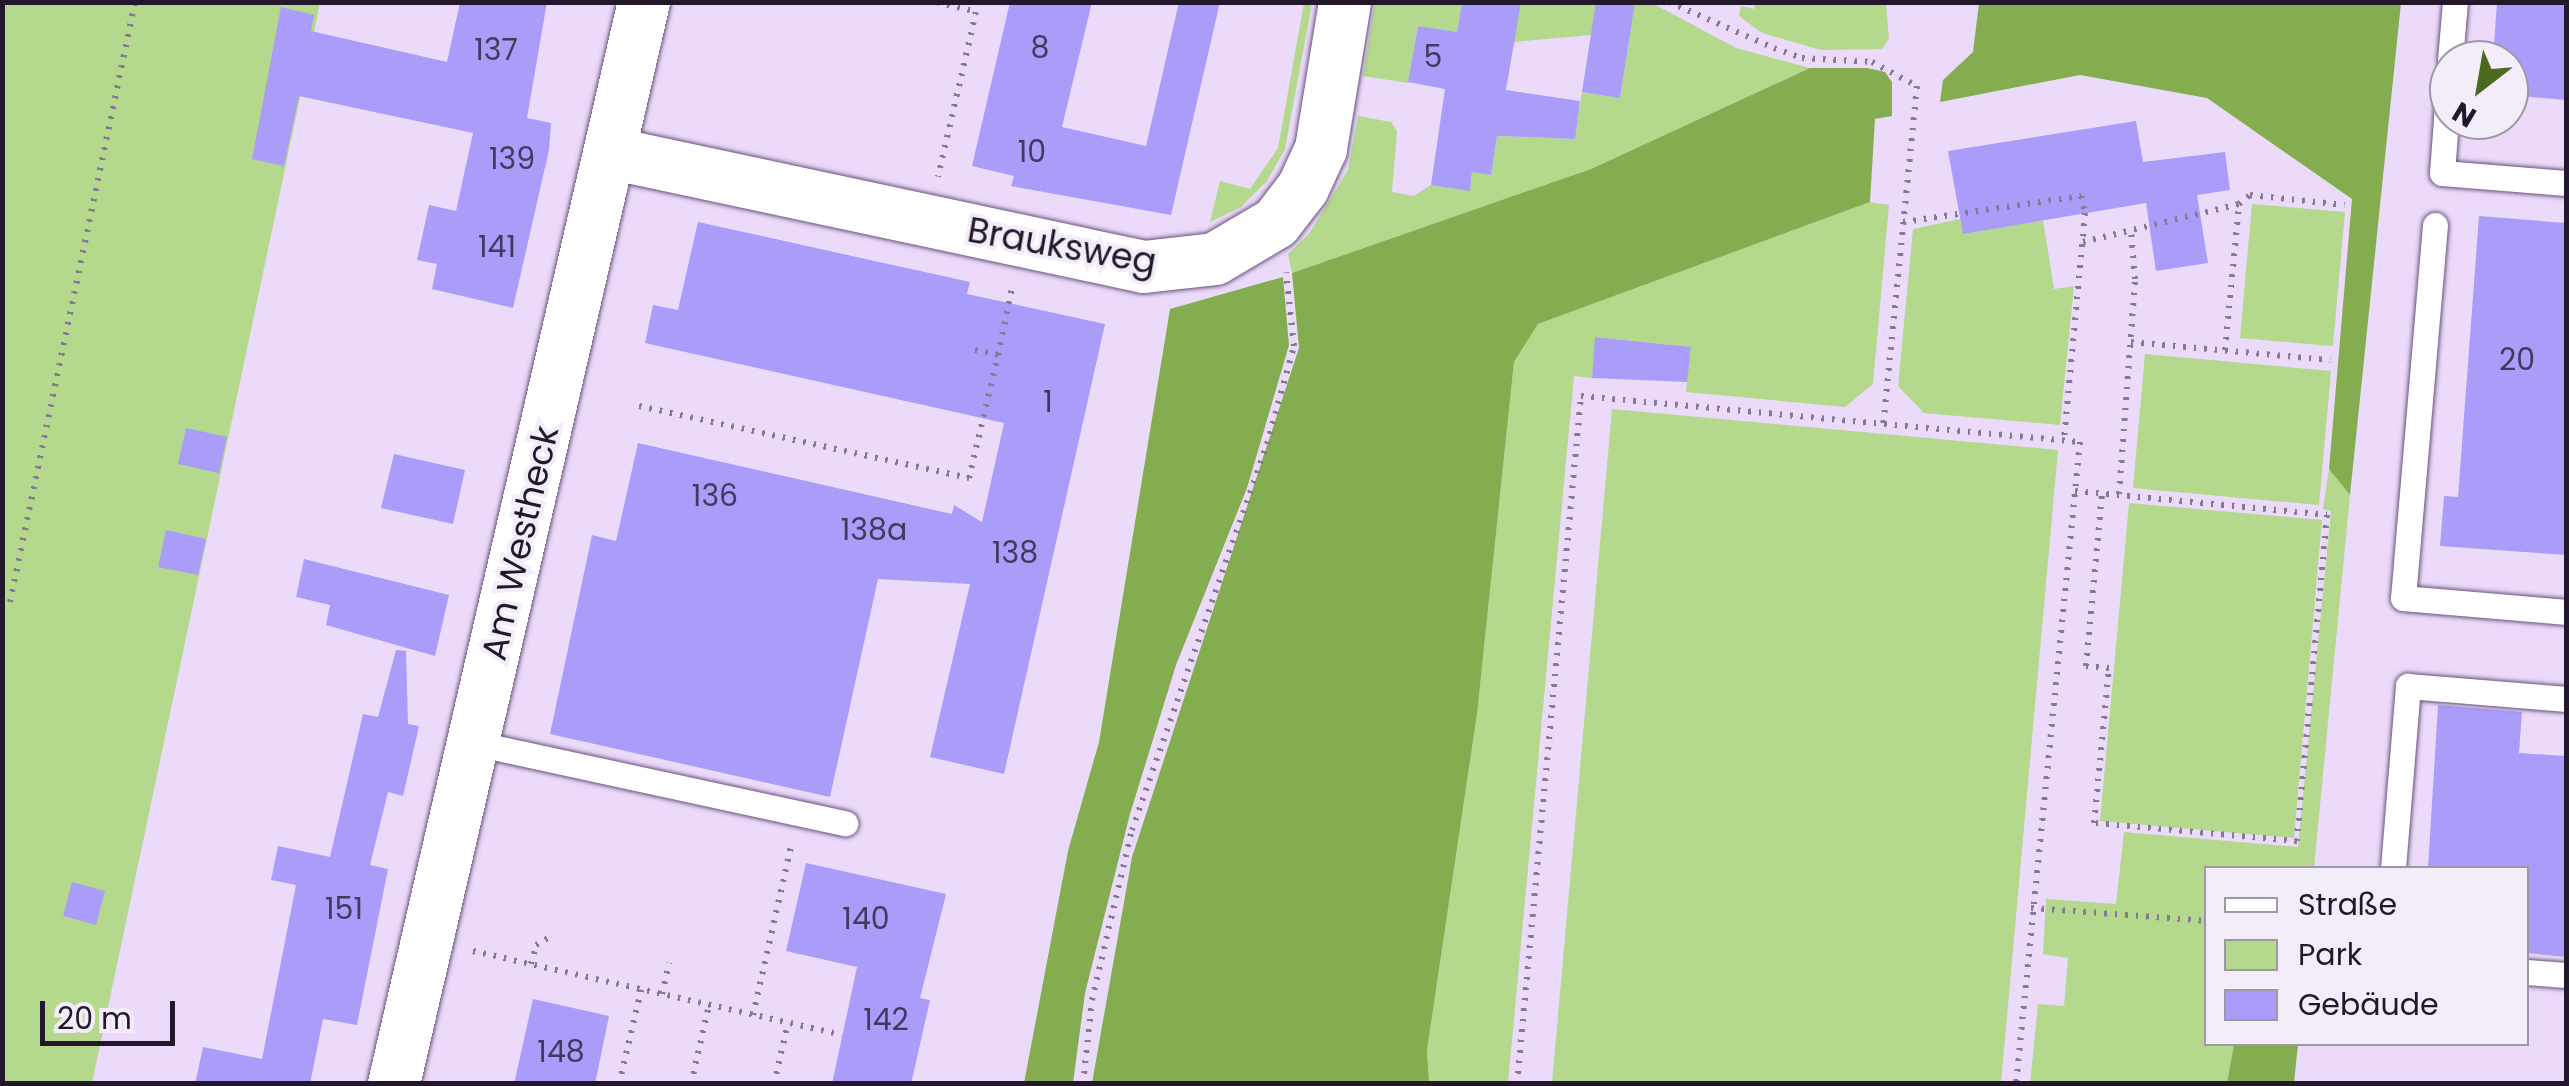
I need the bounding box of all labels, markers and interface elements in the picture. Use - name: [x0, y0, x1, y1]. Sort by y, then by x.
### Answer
- house number: 8: [1031, 30, 1049, 66]
- house number: 137: [474, 32, 518, 68]
- house number: 5: [1424, 39, 1442, 75]
- north arrow: [2429, 40, 2529, 140]
- text: N: [2445, 92, 2483, 137]
- house number: 10: [1018, 134, 1046, 170]
- house number: 139: [489, 141, 535, 177]
- street label: Brauksweg: [964, 209, 1160, 283]
- house number: 141: [478, 229, 516, 265]
- house number: 20: [2499, 342, 2535, 378]
- house number: 1: [1043, 384, 1053, 420]
- street label: Am Westheck: [473, 422, 567, 664]
- house number: 136: [692, 478, 738, 514]
- house number: 138a: [841, 512, 907, 548]
- house number: 138: [992, 535, 1038, 571]
- legend: [2204, 866, 2529, 1046]
- text: Straße: [2298, 883, 2397, 926]
- house number: 151: [325, 891, 363, 927]
- house number: 140: [842, 901, 890, 937]
- text: Park: [2298, 933, 2362, 976]
- scale bar: [45, 981, 180, 1043]
- text: Gebäude: [2298, 983, 2439, 1026]
- text: 20 m: [57, 997, 132, 1040]
- house number: 142: [863, 1002, 909, 1038]
- house number: 148: [537, 1034, 585, 1070]

